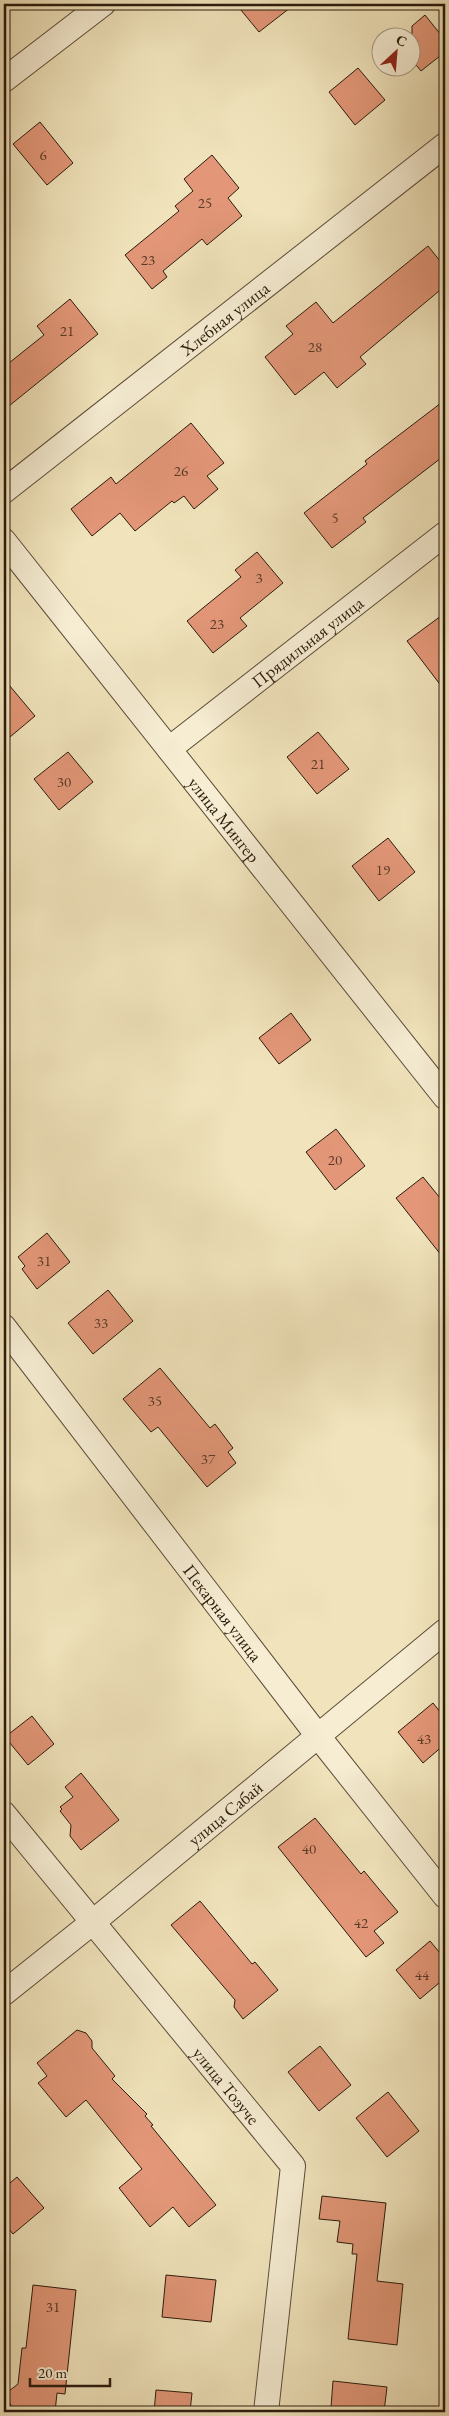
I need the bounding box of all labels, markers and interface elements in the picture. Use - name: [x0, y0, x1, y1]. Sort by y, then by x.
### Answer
- north arrow: [372, 28, 422, 78]
- text: С: [393, 30, 410, 51]
- house number: 6: [39, 145, 47, 164]
- house number: 25: [198, 193, 212, 212]
- house number: 23: [141, 250, 155, 269]
- street label: Хлебная улица: [174, 276, 274, 361]
- house number: 21: [60, 321, 74, 340]
- house number: 28: [308, 337, 322, 356]
- house number: 26: [174, 461, 188, 480]
- house number: 5: [331, 508, 339, 527]
- house number: 3: [255, 568, 263, 587]
- street label: Прядильная улица: [246, 590, 368, 692]
- house number: 23: [210, 614, 224, 633]
- house number: 21: [311, 754, 325, 773]
- street label: улица Мингер: [183, 771, 266, 867]
- house number: 30: [57, 772, 71, 791]
- house number: 19: [376, 860, 390, 879]
- house number: 20: [328, 1150, 342, 1169]
- house number: 31: [37, 1251, 51, 1270]
- house number: 33: [94, 1313, 108, 1332]
- house number: 35: [148, 1391, 162, 1410]
- house number: 37: [201, 1449, 216, 1468]
- street label: Пекарная улица: [178, 1559, 269, 1667]
- house number: 43: [417, 1729, 431, 1748]
- street label: улица Сабай: [183, 1775, 267, 1851]
- house number: 40: [302, 1839, 316, 1858]
- house number: 42: [354, 1913, 369, 1932]
- house number: 44: [415, 1965, 430, 1984]
- street label: улица Тозуче: [188, 2042, 265, 2129]
- house number: 31: [46, 2297, 60, 2316]
- scale bar: [30, 2356, 110, 2388]
- text: 20 m: [38, 2363, 67, 2382]

